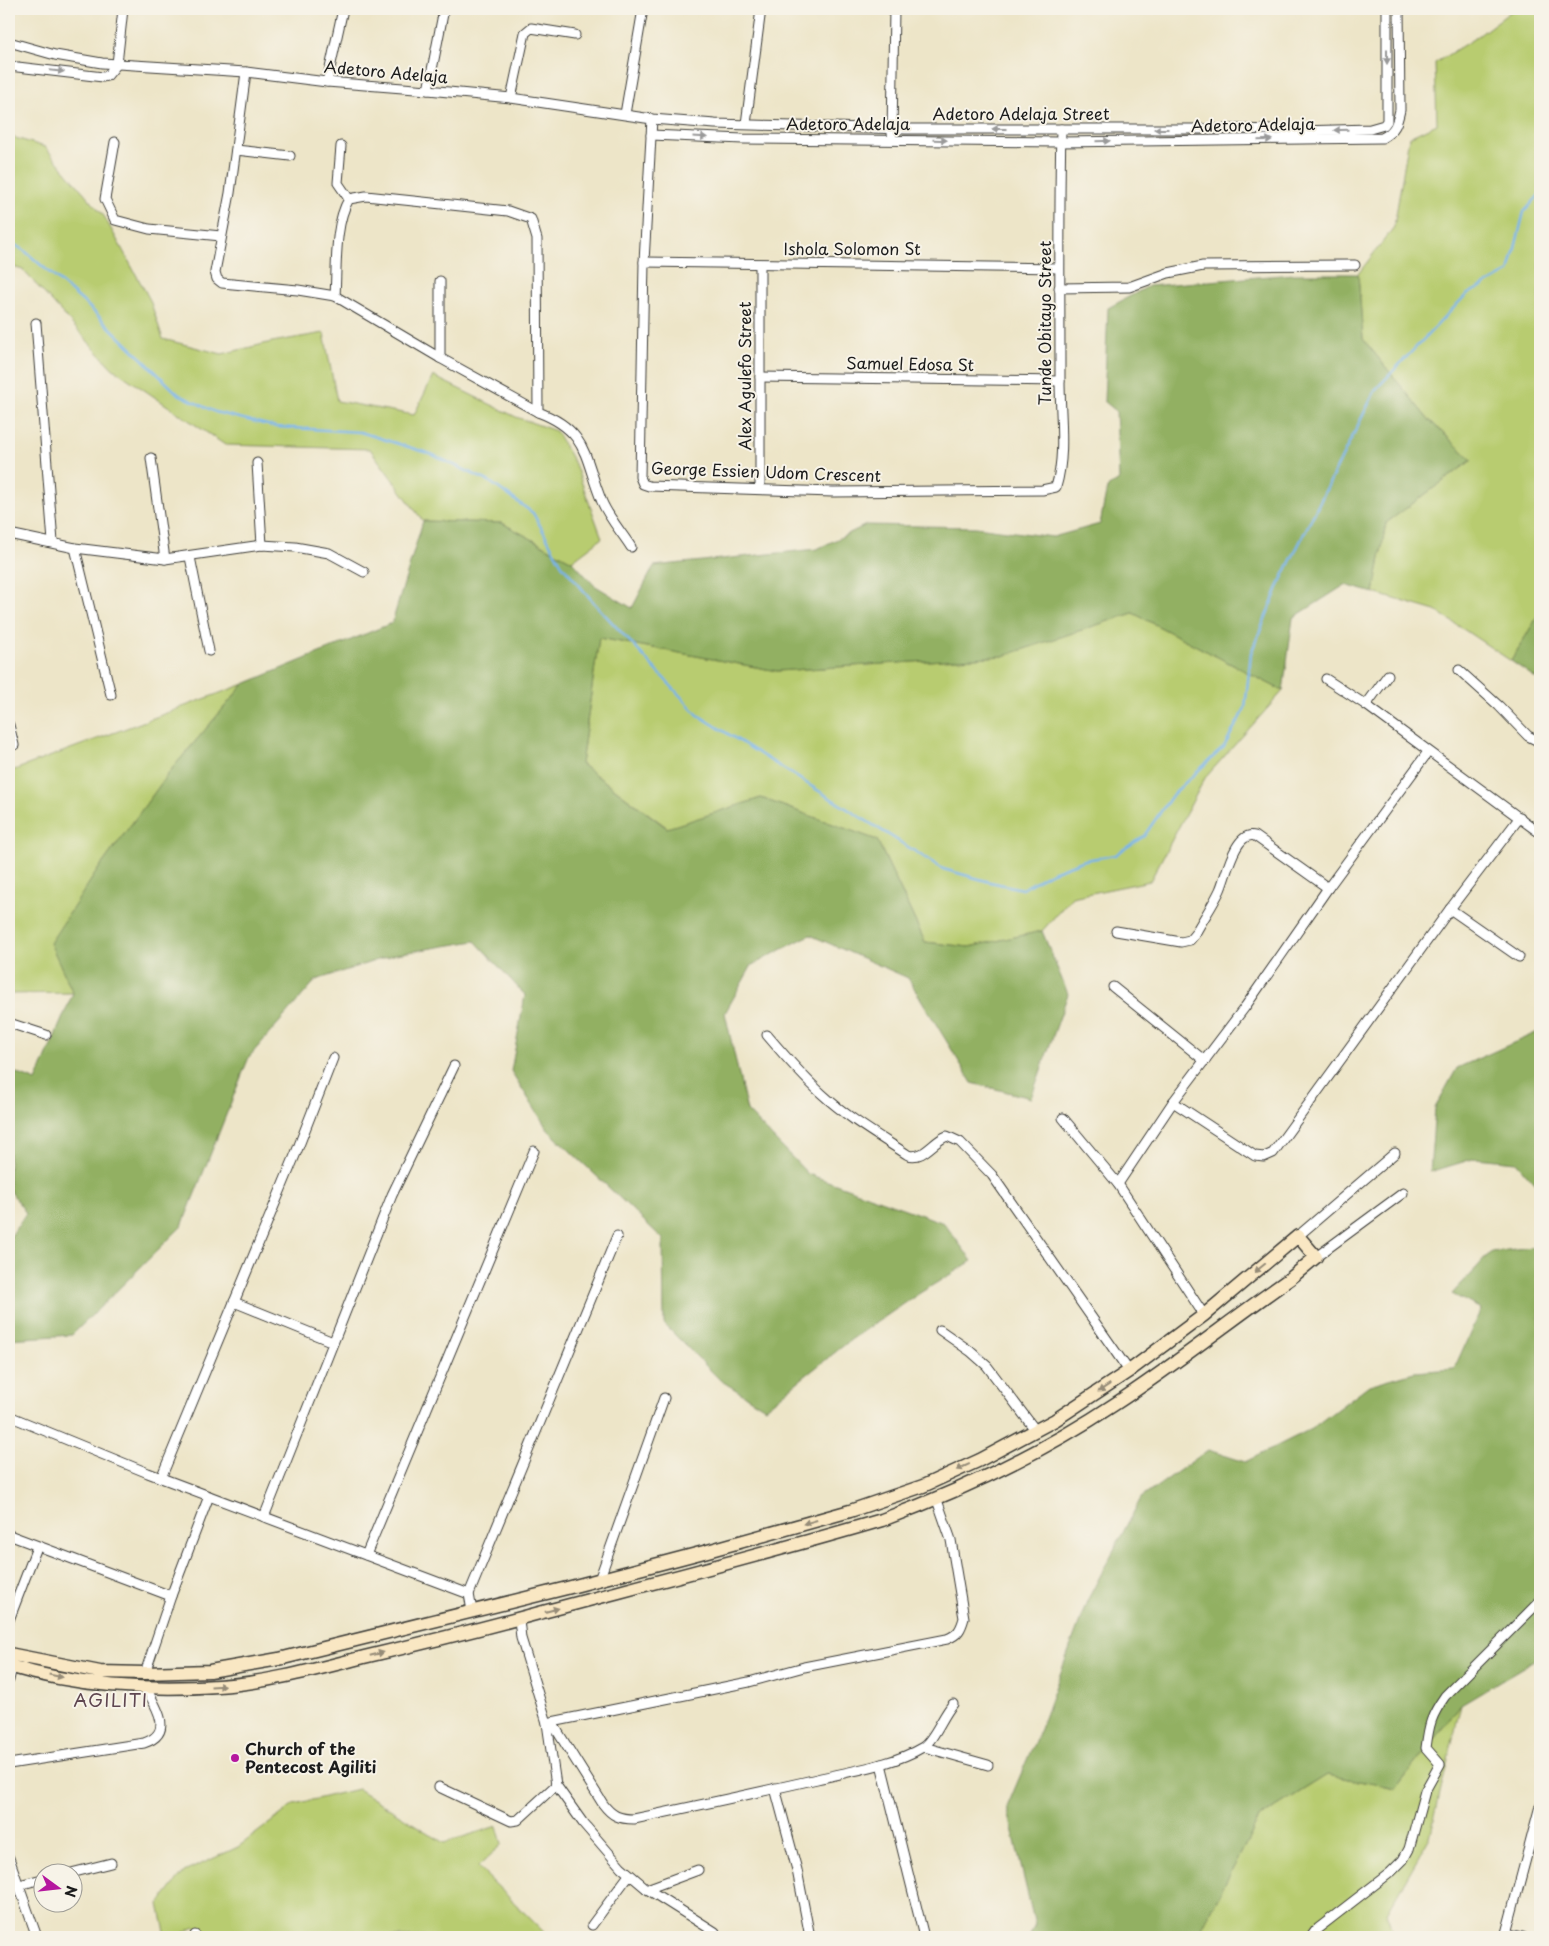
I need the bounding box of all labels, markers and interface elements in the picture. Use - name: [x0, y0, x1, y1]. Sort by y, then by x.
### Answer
- one-way arrow: [1383, 50, 1391, 66]
- street label: Adetoro Adelaja: [323, 54, 449, 88]
- one-way arrow: [49, 67, 65, 75]
- street label: Adetoro Adelaja Street: [933, 101, 1110, 125]
- street label: Adetoro Adelaja: [786, 111, 910, 135]
- street label: Adetoro Adelaja: [1191, 111, 1315, 137]
- one-way arrow: [990, 125, 1006, 133]
- one-way arrow: [1153, 125, 1169, 133]
- one-way arrow: [1333, 126, 1349, 134]
- one-way arrow: [692, 133, 708, 141]
- one-way arrow: [933, 136, 949, 144]
- one-way arrow: [1258, 136, 1274, 144]
- one-way arrow: [1095, 137, 1111, 145]
- street label: Ishola Solomon St: [783, 236, 921, 260]
- street label: Tunde Obitayo Street: [1032, 241, 1056, 405]
- street label: Alex Agulefo Street: [732, 301, 756, 451]
- street label: Samuel Edosa St: [846, 350, 974, 376]
- street label: George Essien Udom Crescent: [651, 455, 882, 487]
- one-way arrow: [1254, 1262, 1267, 1273]
- one-way arrow: [1097, 1383, 1110, 1393]
- one-way arrow: [955, 1463, 970, 1472]
- one-way arrow: [802, 1518, 817, 1526]
- one-way arrow: [544, 1606, 559, 1614]
- one-way arrow: [370, 1650, 385, 1658]
- one-way arrow: [49, 1672, 64, 1680]
- one-way arrow: [210, 1681, 226, 1689]
- district label: AGILITI: [74, 1686, 148, 1713]
- place label: Church of the Pentecost Agiliti: [245, 1736, 377, 1778]
- marker: Church of the Pentecost Agiliti: [229, 1752, 241, 1764]
- north arrow: [32, 1864, 82, 1914]
- text: N: [59, 1883, 83, 1900]

